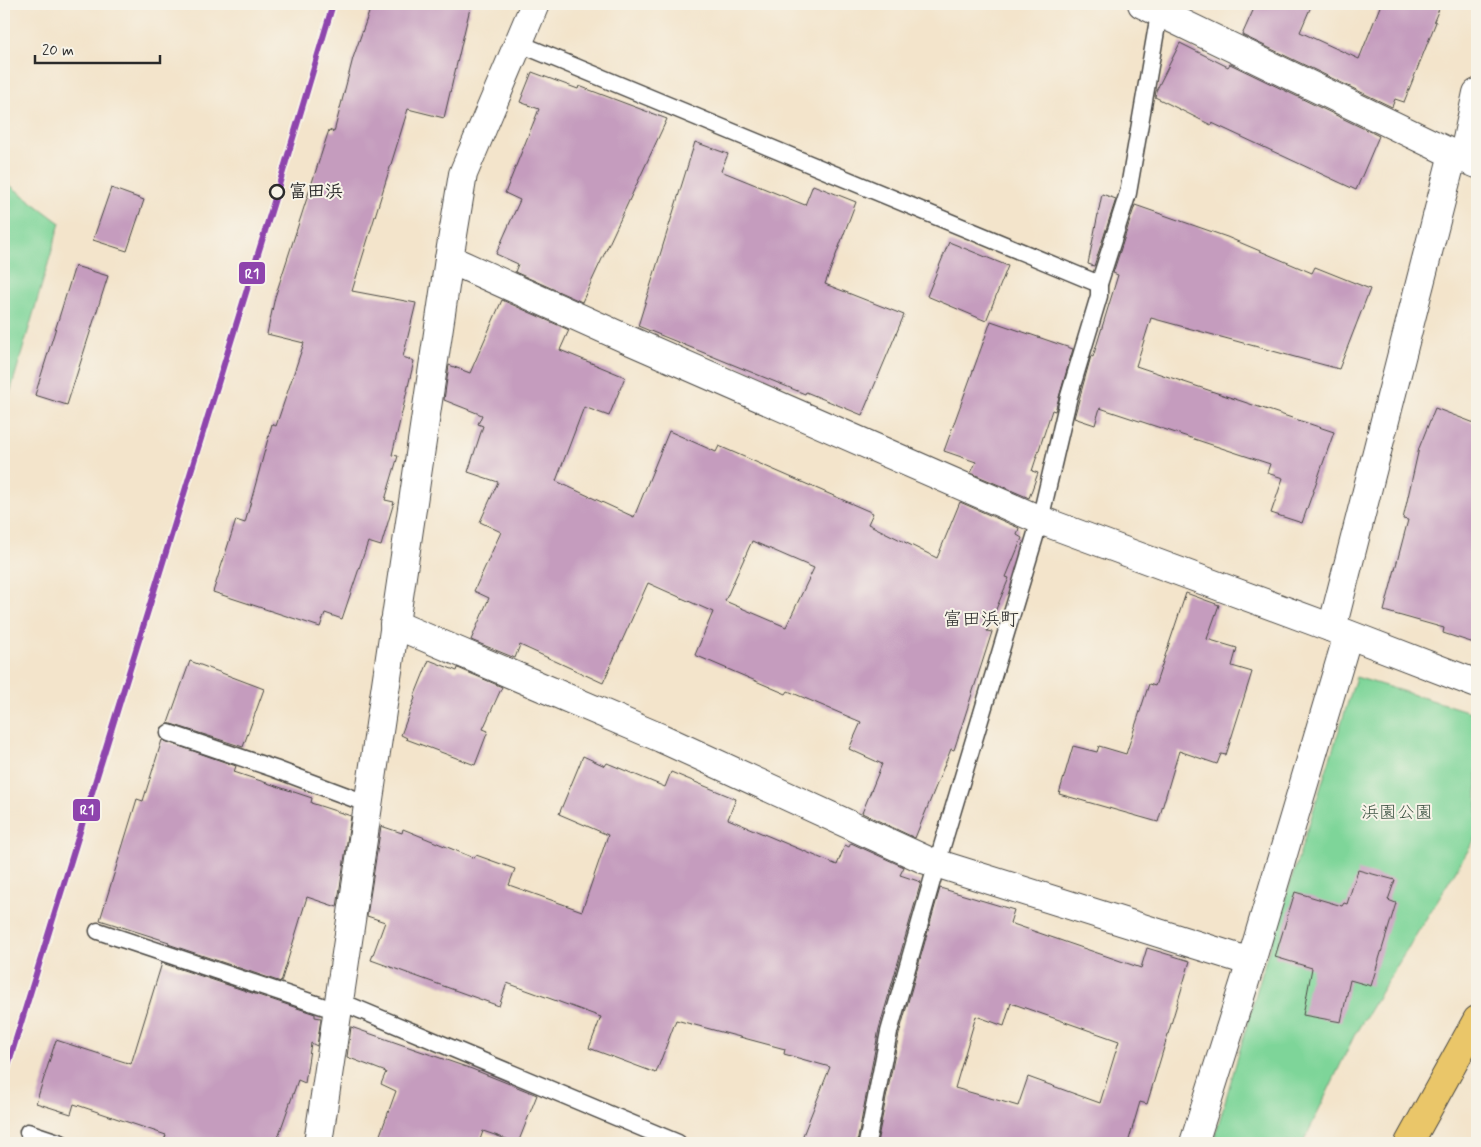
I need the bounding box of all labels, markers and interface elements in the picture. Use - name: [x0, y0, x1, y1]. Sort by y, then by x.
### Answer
- scale bar: [35, 32, 160, 64]
- text: 20 m: [42, 41, 74, 61]
- place label: 富田浜: [289, 180, 343, 204]
- marker: 富田浜: [269, 184, 285, 200]
- line badge: R1: [238, 261, 266, 285]
- text: R1: [245, 265, 259, 283]
- district label: 富田浜町: [943, 607, 1019, 632]
- line badge: R1: [72, 798, 101, 822]
- text: R1: [80, 801, 94, 819]
- park label: 浜園公園: [1361, 801, 1433, 825]

